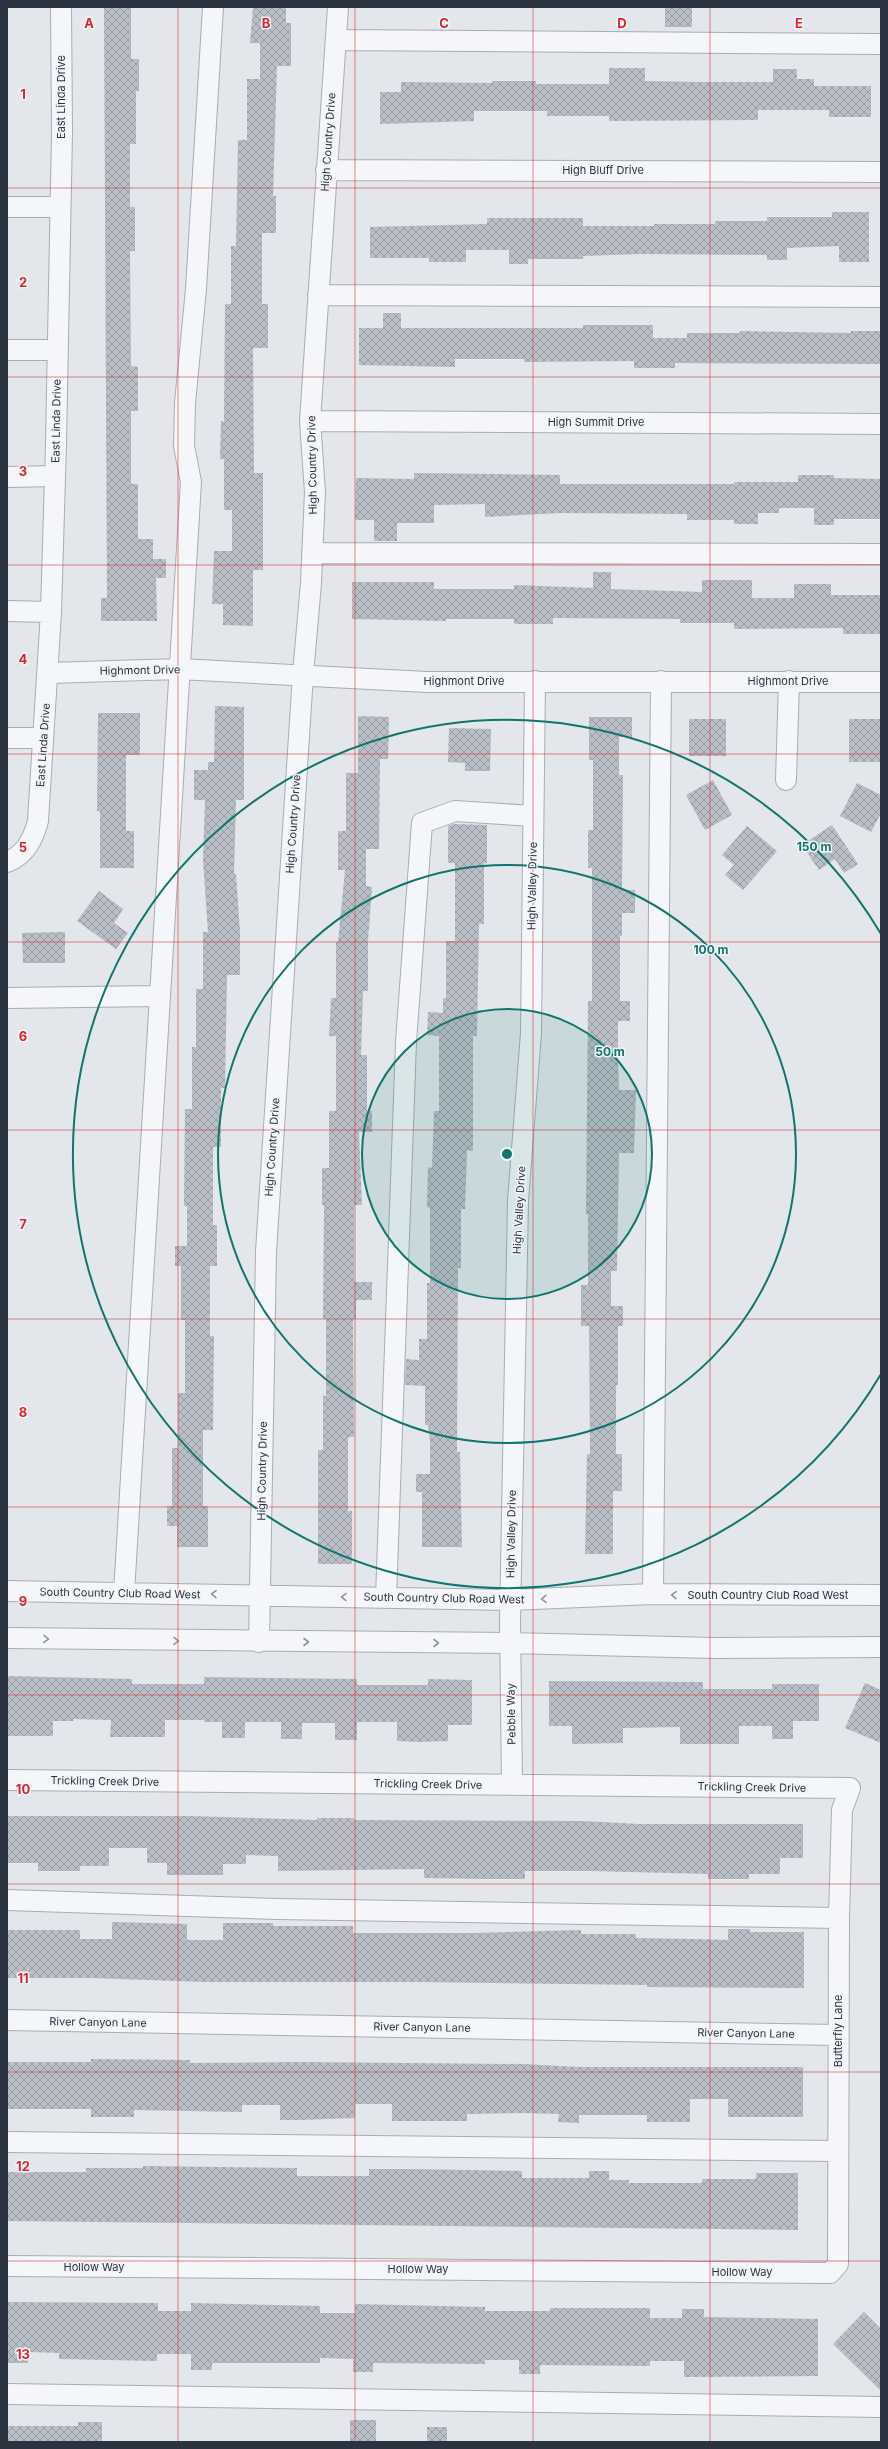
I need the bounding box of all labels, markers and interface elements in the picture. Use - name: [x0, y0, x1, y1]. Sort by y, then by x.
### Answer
- text: A: [84, 15, 94, 31]
- text: B: [262, 15, 271, 31]
- text: C: [439, 15, 449, 31]
- text: D: [617, 15, 627, 31]
- text: E: [795, 15, 803, 31]
- street label: East Linda Drive: [54, 55, 68, 139]
- text: 1: [20, 86, 26, 102]
- street label: High Country Drive: [318, 92, 338, 192]
- street label: High Bluff Drive: [562, 163, 644, 177]
- text: 2: [19, 274, 27, 290]
- street label: East Linda Drive: [48, 379, 64, 463]
- street label: High Country Drive: [304, 415, 320, 515]
- street label: High Summit Drive: [548, 415, 644, 429]
- text: 3: [19, 463, 27, 479]
- text: 4: [19, 651, 28, 667]
- street label: Highmont Drive: [99, 662, 181, 678]
- street label: Highmont Drive: [424, 674, 504, 688]
- street label: Highmont Drive: [748, 674, 828, 688]
- street label: East Linda Drive: [33, 703, 53, 787]
- street label: High Country Drive: [283, 774, 303, 874]
- text: 5: [19, 839, 27, 855]
- text: 150 m: [797, 839, 831, 854]
- street label: High Valley Drive: [524, 842, 540, 930]
- text: 100 m: [693, 942, 729, 957]
- text: 6: [19, 1028, 27, 1044]
- text: 50 m: [595, 1044, 625, 1059]
- street label: High Country Drive: [262, 1097, 282, 1197]
- centre of rings: [500, 1147, 514, 1161]
- street label: High Valley Drive: [510, 1165, 528, 1255]
- text: 7: [19, 1216, 27, 1232]
- text: 8: [19, 1404, 27, 1420]
- street label: High Country Drive: [254, 1421, 270, 1521]
- street label: High Valley Drive: [503, 1490, 519, 1578]
- street label: South Country Club Road West: [39, 1585, 201, 1601]
- street label: South Country Club Road West: [688, 1588, 849, 1602]
- one-way arrow: [211, 1590, 217, 1598]
- street label: South Country Club Road West: [363, 1590, 525, 1606]
- one-way arrow: [671, 1591, 677, 1599]
- text: 9: [19, 1593, 27, 1609]
- one-way arrow: [341, 1593, 347, 1601]
- one-way arrow: [541, 1595, 547, 1603]
- one-way arrow: [43, 1635, 49, 1643]
- one-way arrow: [173, 1637, 179, 1645]
- one-way arrow: [303, 1638, 309, 1646]
- one-way arrow: [433, 1639, 439, 1647]
- street label: Pebble Way: [503, 1683, 519, 1745]
- street label: Trickling Creek Drive: [51, 1773, 159, 1789]
- street label: Trickling Creek Drive: [374, 1776, 482, 1792]
- street label: Trickling Creek Drive: [698, 1779, 806, 1795]
- text: 10: [16, 1781, 30, 1797]
- text: 11: [17, 1970, 29, 1986]
- street label: Butterfly Lane: [831, 1995, 845, 2067]
- street label: River Canyon Lane: [49, 2014, 147, 2030]
- street label: River Canyon Lane: [373, 2019, 471, 2035]
- street label: River Canyon Lane: [697, 2025, 795, 2041]
- text: 12: [16, 2158, 30, 2174]
- street label: Hollow Way: [63, 2260, 125, 2274]
- street label: Hollow Way: [387, 2262, 449, 2276]
- street label: Hollow Way: [711, 2265, 773, 2279]
- text: 13: [16, 2346, 30, 2362]

